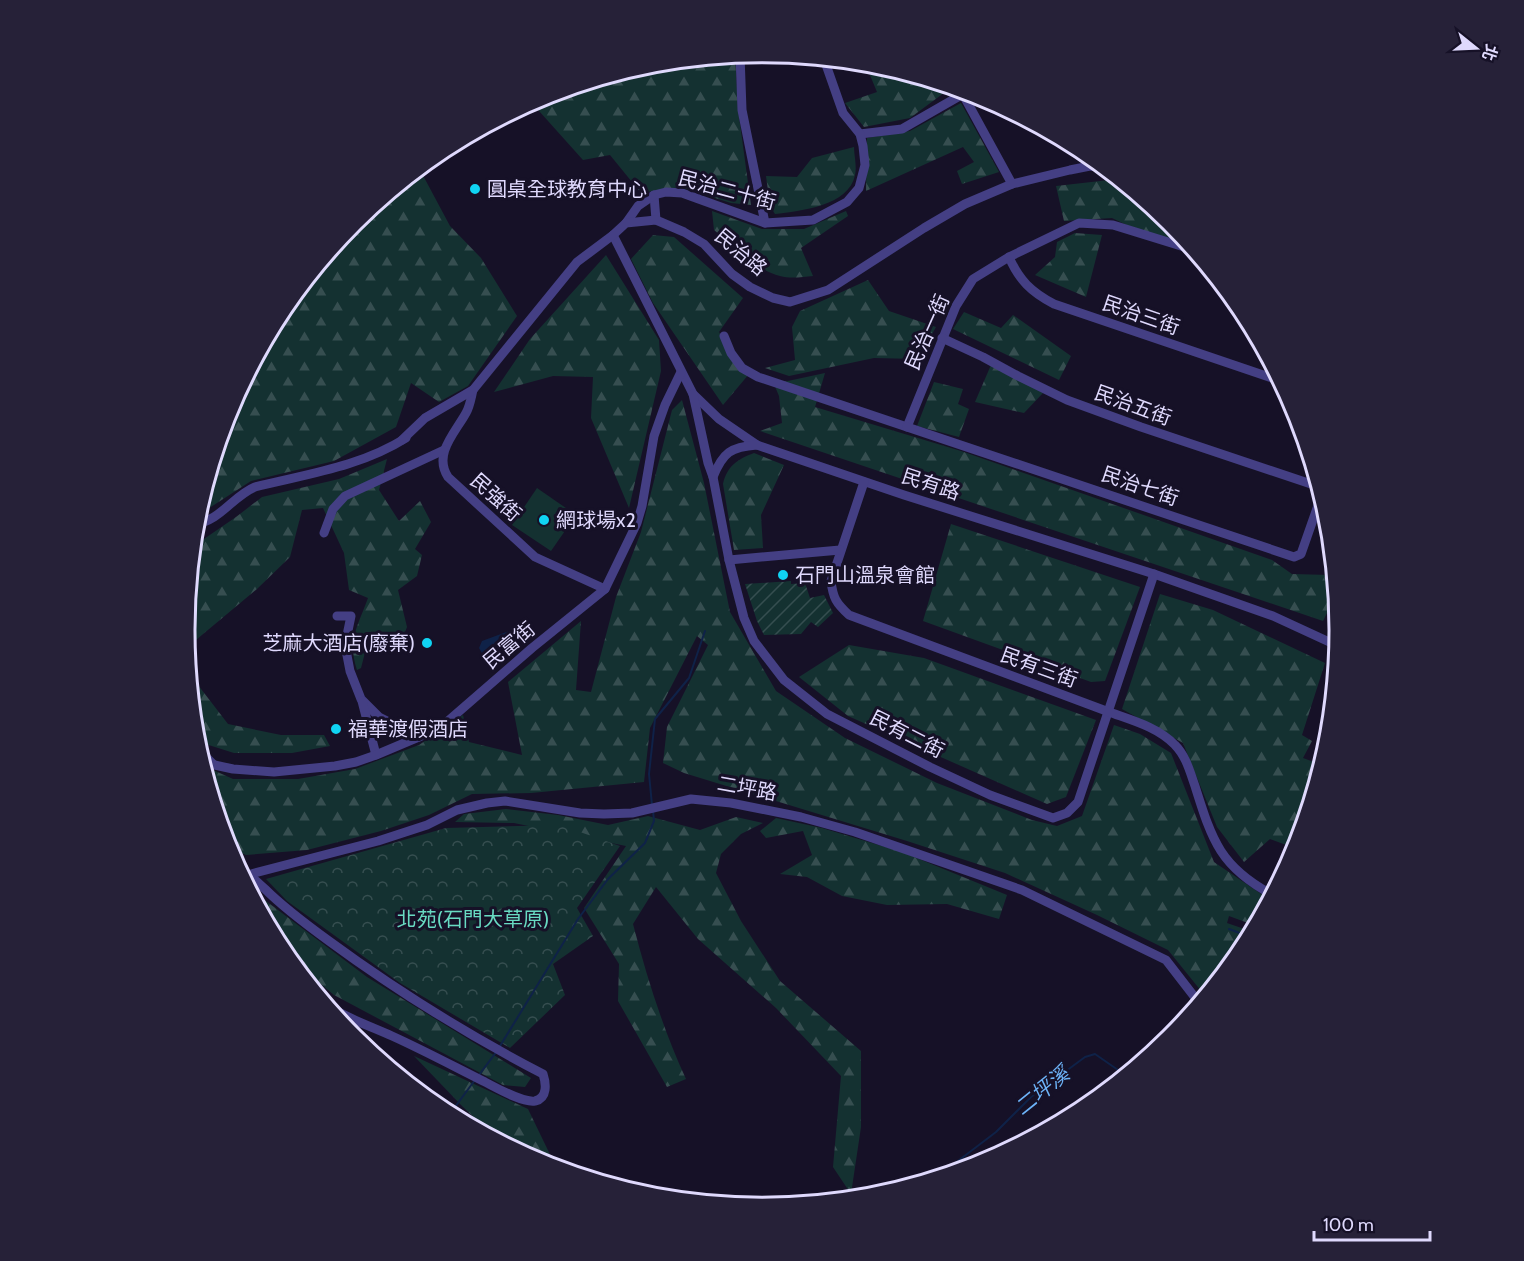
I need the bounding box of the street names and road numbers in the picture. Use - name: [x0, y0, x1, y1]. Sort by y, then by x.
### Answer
- street label: 民治二十街: [676, 165, 778, 215]
- street label: 民治路: [710, 224, 772, 280]
- street label: 民治一街: [900, 291, 954, 373]
- street label: 民治三街: [1099, 291, 1183, 339]
- street label: 民治五街: [1091, 380, 1175, 430]
- street label: 民治七街: [1098, 462, 1182, 510]
- street label: 民有路: [899, 463, 963, 505]
- street label: 民強街: [466, 468, 526, 526]
- street label: 民富街: [478, 617, 540, 673]
- street label: 民有三街: [997, 642, 1081, 692]
- street label: 民有二街: [866, 705, 948, 763]
- street label: 二坪路: [715, 771, 779, 805]

